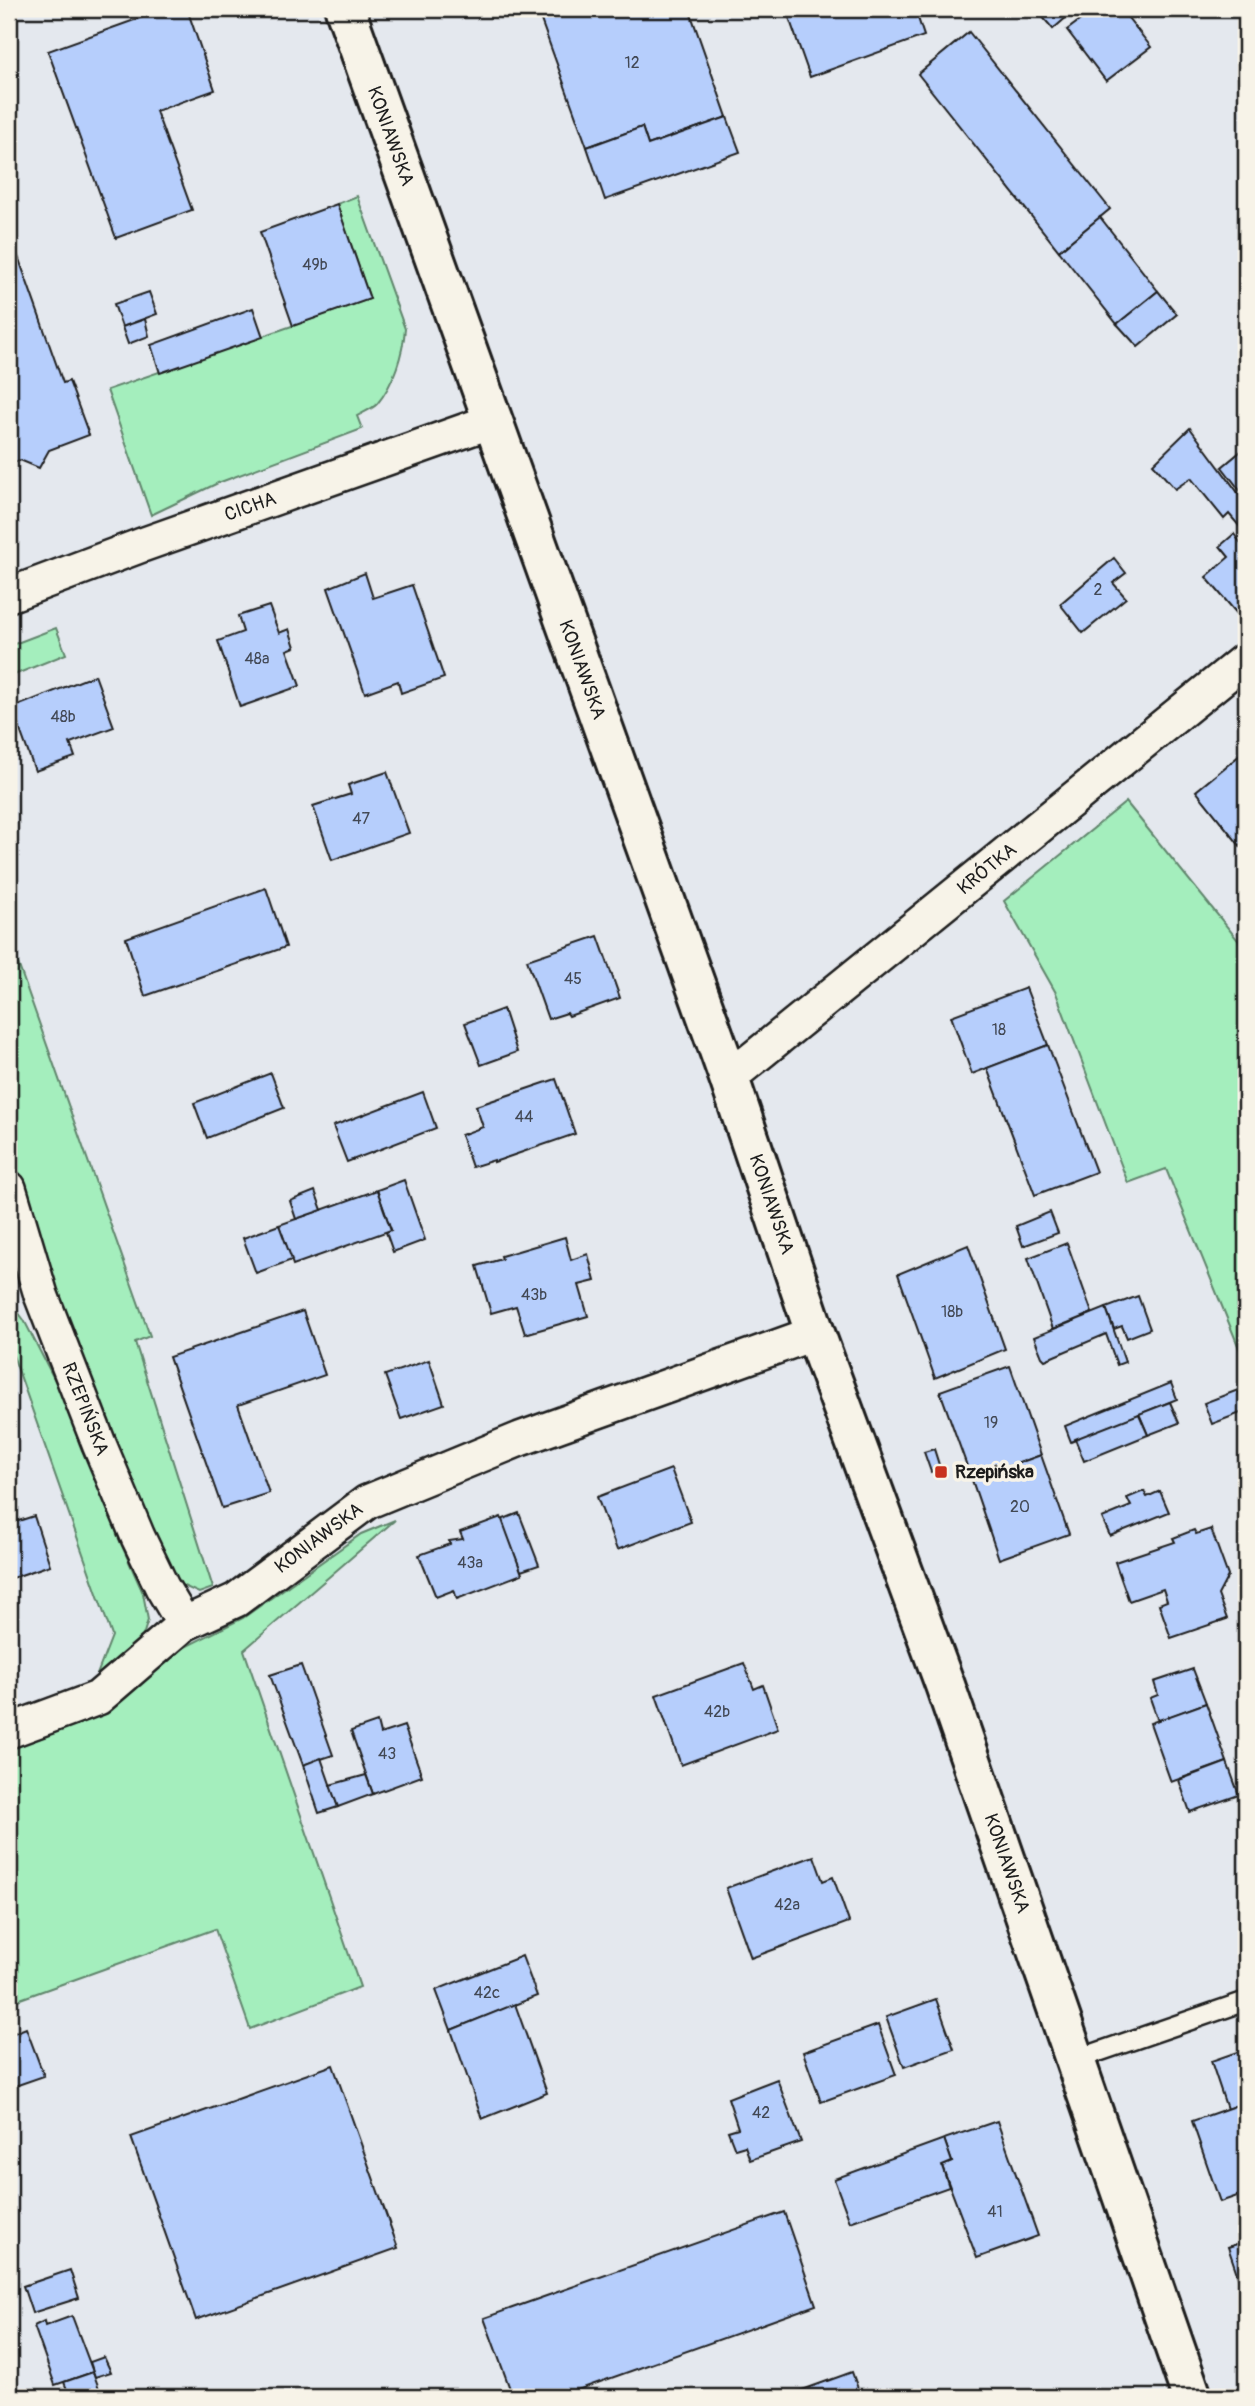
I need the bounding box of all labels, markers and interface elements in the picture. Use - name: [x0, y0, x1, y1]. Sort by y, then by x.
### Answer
- house number: 12: [624, 53, 640, 73]
- street label: KONIAWSKA: [362, 83, 420, 189]
- house number: 49b: [302, 255, 328, 275]
- street label: CICHA: [221, 486, 279, 527]
- house number: 2: [1094, 580, 1103, 600]
- street label: KONIAWSKA: [553, 617, 611, 723]
- house number: 48a: [245, 649, 269, 669]
- house number: 48b: [50, 707, 76, 727]
- house number: 47: [352, 809, 370, 829]
- street label: KRÓTKA: [952, 838, 1022, 900]
- house number: 45: [564, 969, 582, 989]
- house number: 18: [992, 1020, 1006, 1040]
- house number: 44: [515, 1107, 533, 1127]
- street label: KONIAWSKA: [744, 1151, 800, 1257]
- house number: 43b: [521, 1285, 547, 1305]
- house number: 18b: [941, 1302, 963, 1322]
- street label: RZEPIŃSKA: [56, 1359, 114, 1459]
- house number: 19: [984, 1413, 998, 1433]
- place label: Rzepińska: [955, 1460, 1034, 1484]
- marker: Rzepińska: [933, 1464, 949, 1480]
- street label: KONIAWSKA: [270, 1497, 368, 1579]
- house number: 20: [1010, 1497, 1030, 1517]
- house number: 43a: [457, 1553, 483, 1573]
- house number: 42b: [704, 1702, 730, 1722]
- house number: 43: [378, 1744, 396, 1764]
- street label: KONIAWSKA: [978, 1810, 1035, 1916]
- house number: 42a: [774, 1895, 800, 1915]
- house number: 42c: [474, 1983, 500, 2003]
- house number: 42: [752, 2103, 770, 2123]
- house number: 41: [987, 2202, 1003, 2222]

